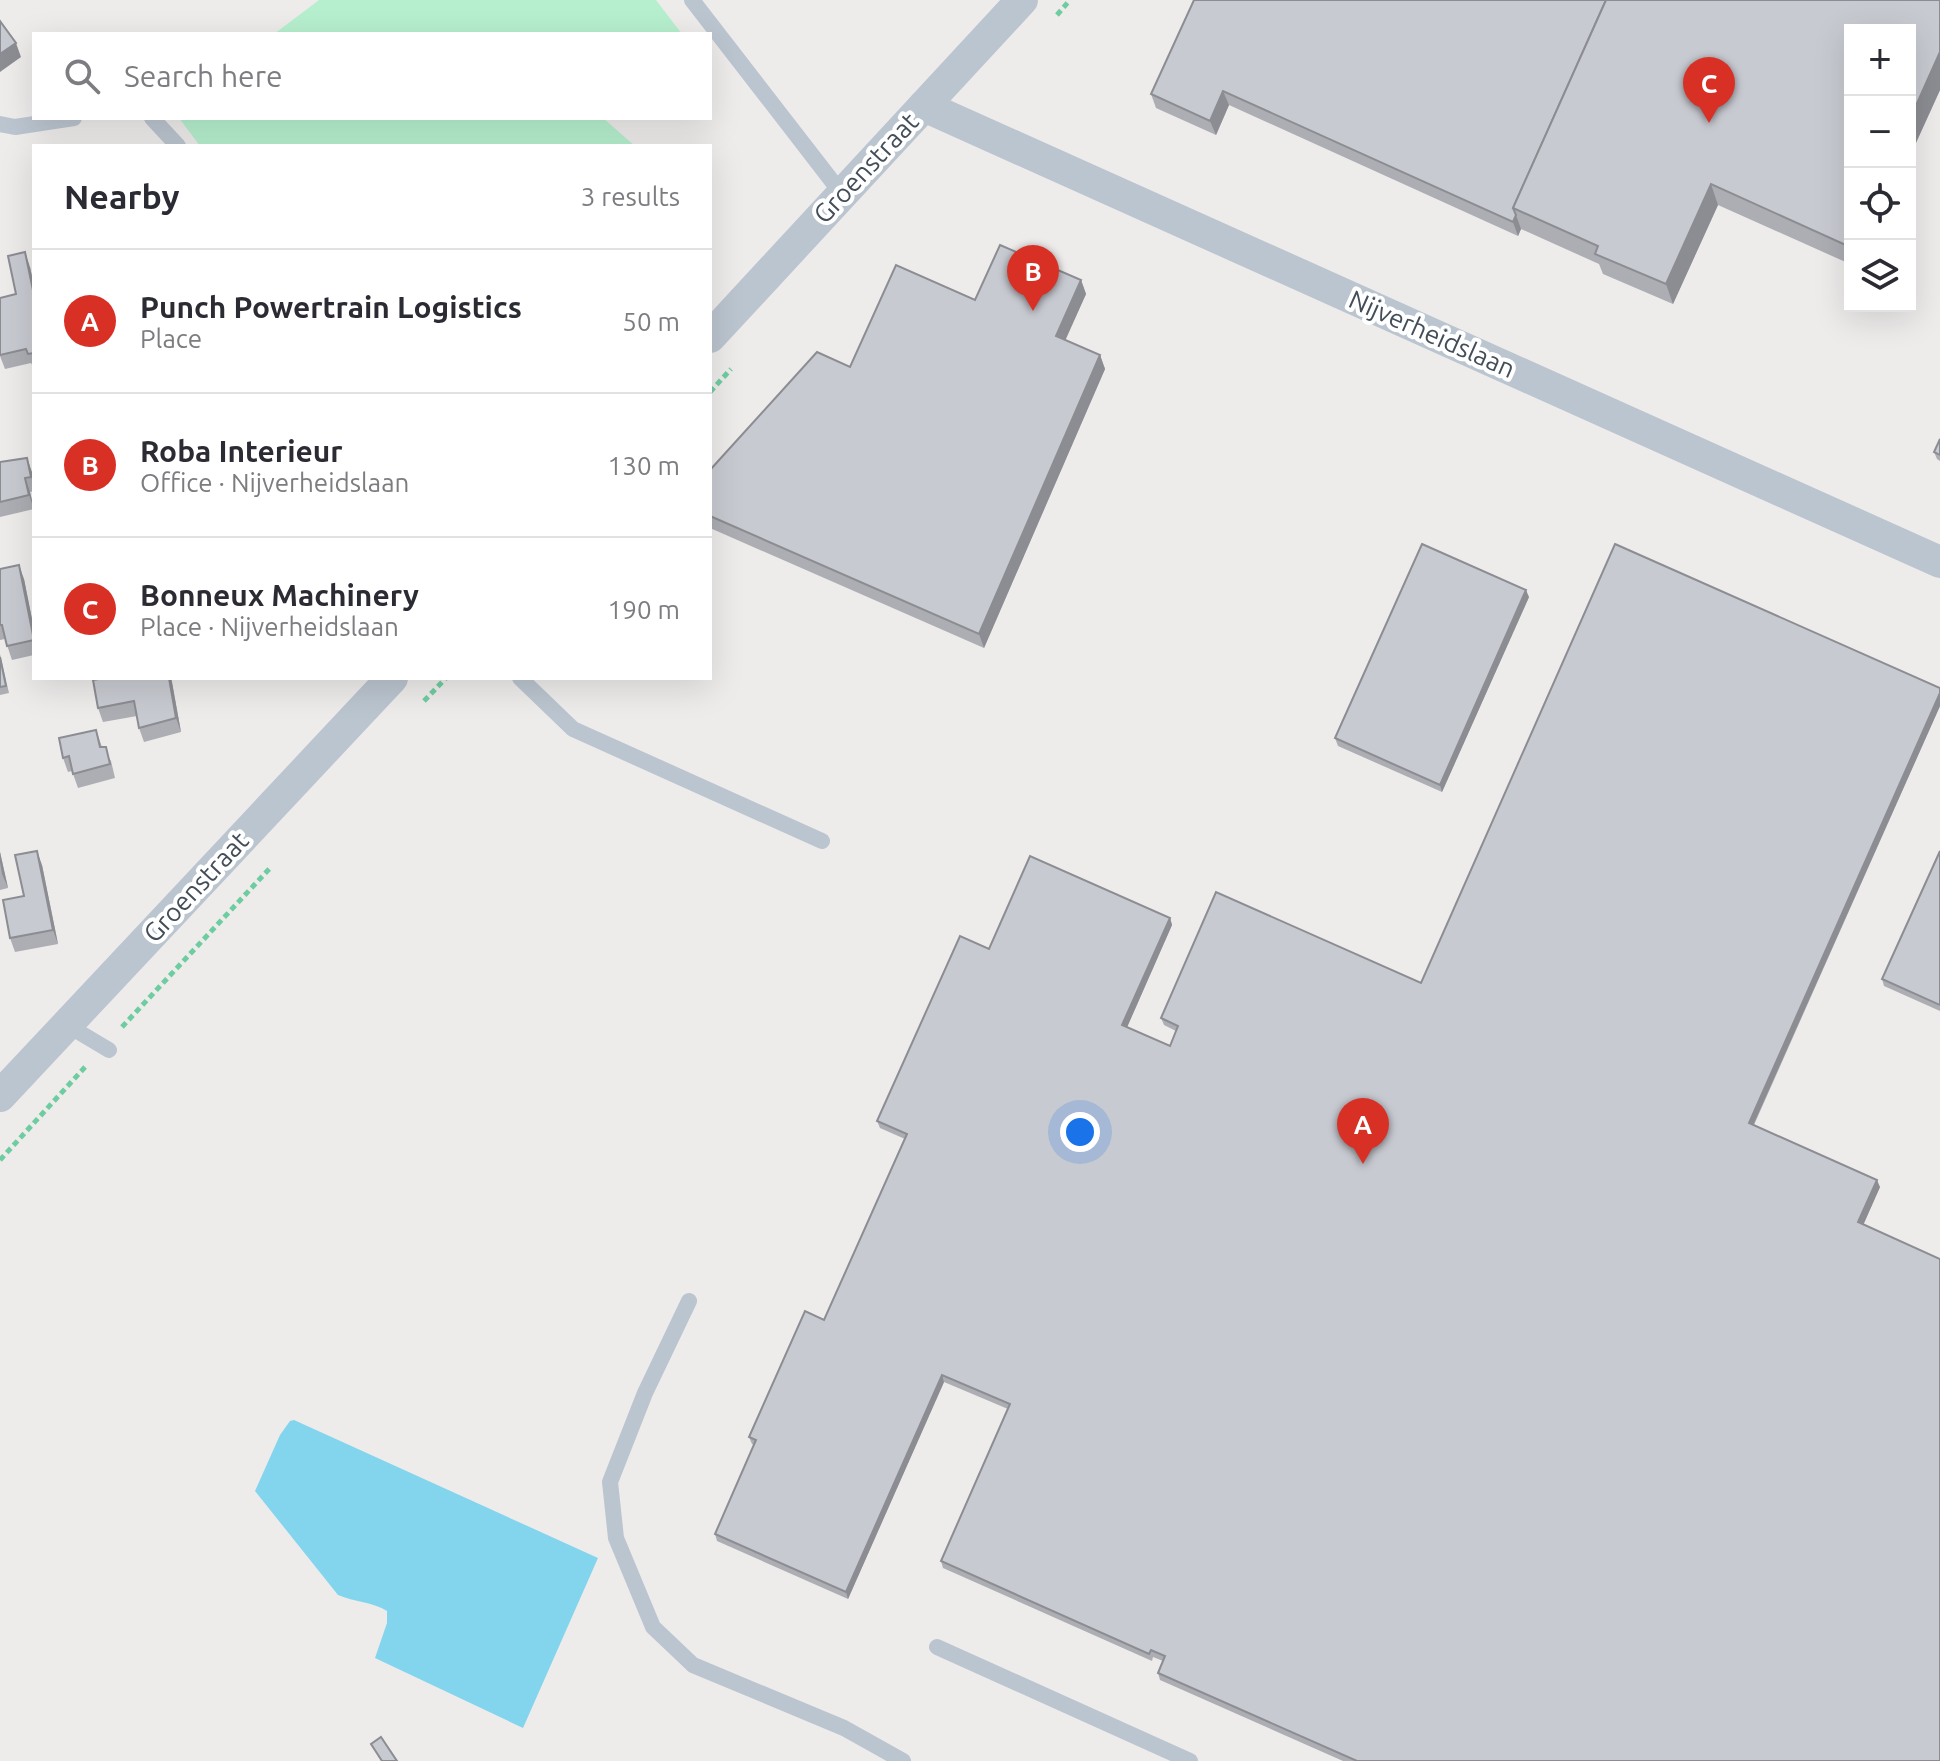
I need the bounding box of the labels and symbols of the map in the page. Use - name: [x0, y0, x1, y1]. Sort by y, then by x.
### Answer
- pin: C: [1683, 57, 1735, 123]
- street label: Groenstraat: [807, 107, 924, 229]
- pin: B: [1007, 245, 1059, 311]
- street label: Nijverheidslaan: [1345, 284, 1520, 383]
- street label: Groenstraat: [137, 826, 254, 948]
- pin: A: [1337, 1098, 1389, 1164]
- your location: [1060, 1112, 1100, 1152]

